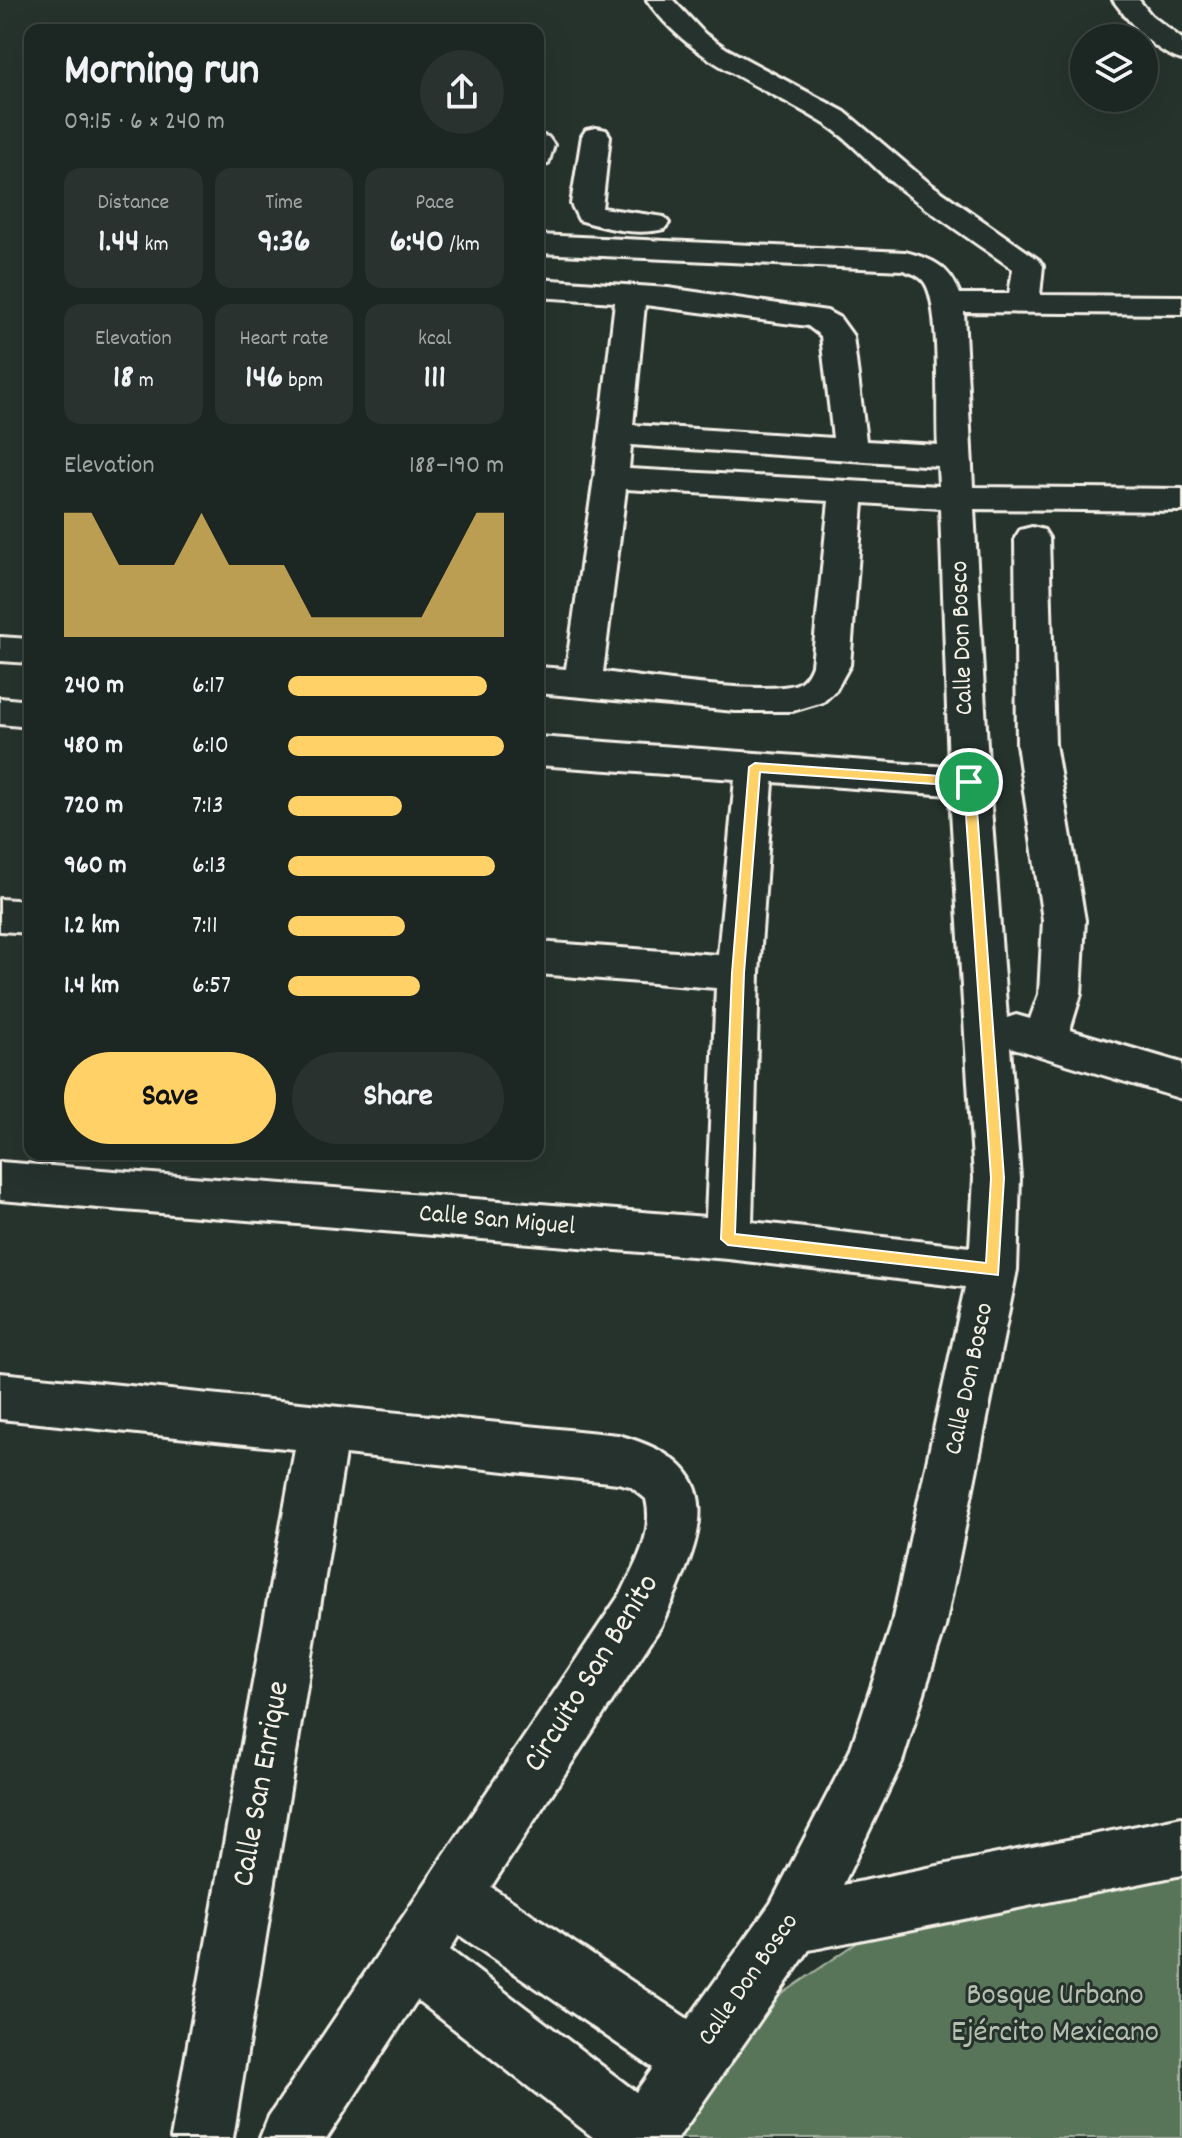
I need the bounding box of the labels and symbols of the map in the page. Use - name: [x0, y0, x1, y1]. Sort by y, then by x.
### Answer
- street label: Calle Don Bosco: [942, 560, 984, 716]
- pin: [935, 748, 1003, 816]
- street label: Calle San Miguel: [417, 1196, 577, 1246]
- street label: Calle Don Bosco: [936, 1300, 1004, 1458]
- street label: Circuito San Benito: [513, 1566, 673, 1782]
- street label: Calle San Enrique: [222, 1678, 304, 1890]
- street label: Calle Don Bosco: [690, 1906, 808, 2054]
- park label: Bosque Urbano Ejército Mexicano: [951, 1974, 1159, 2057]

